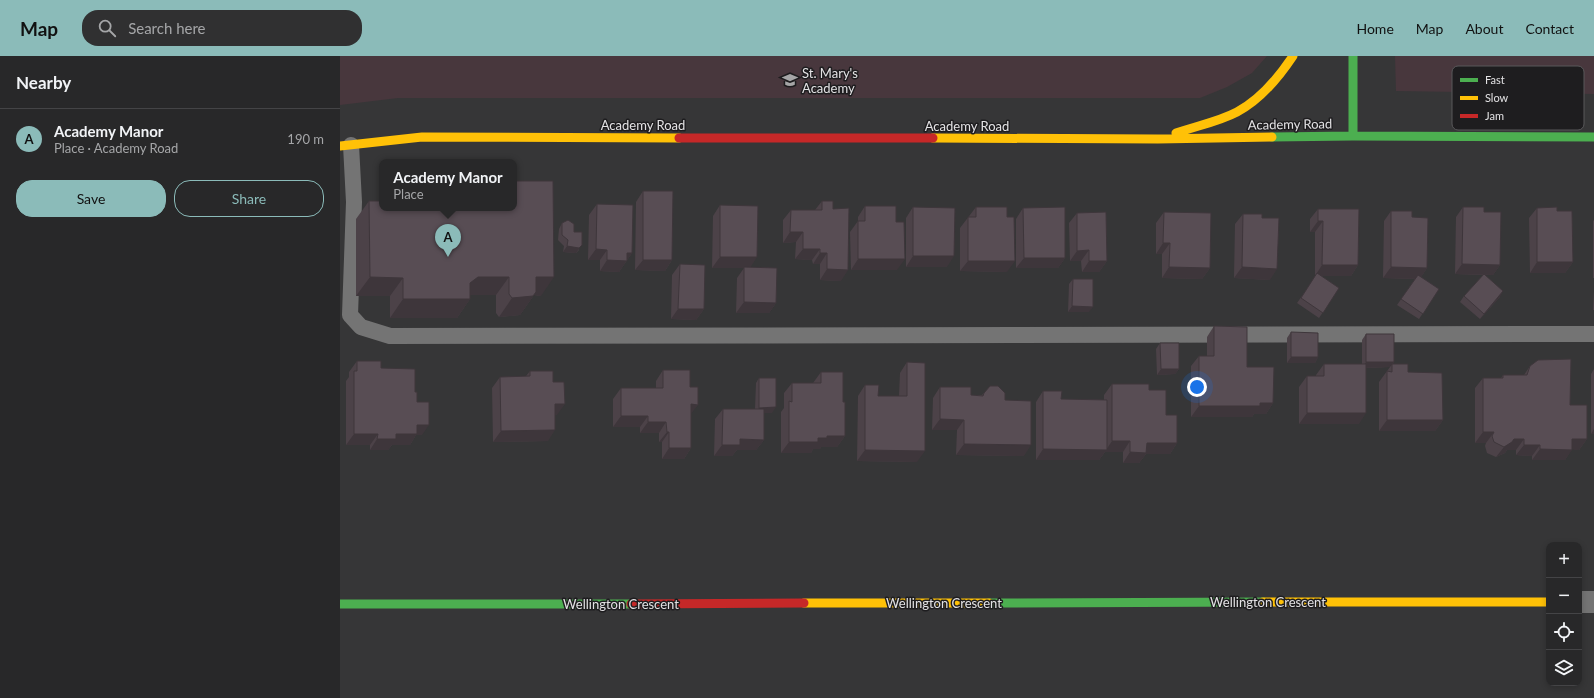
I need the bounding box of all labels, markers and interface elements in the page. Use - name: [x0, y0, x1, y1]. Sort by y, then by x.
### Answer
- search box: [82, 10, 362, 46]
- text: Map: [20, 17, 58, 40]
- icon: search: [96, 17, 118, 39]
- text: Search here: [128, 19, 206, 37]
- text: Home: [1356, 20, 1394, 37]
- text: Map: [1416, 20, 1443, 37]
- text: About: [1465, 20, 1503, 37]
- text: Contact: [1525, 20, 1574, 37]
- place label: St. Mary's Academy: [802, 65, 858, 96]
- legend: [1452, 66, 1584, 130]
- school or university icon: St. Mary's Academy: [781, 71, 799, 89]
- text: Nearby: [16, 72, 71, 93]
- text: Fast: [1485, 73, 1505, 86]
- text: Slow: [1485, 91, 1509, 104]
- text: Jam: [1485, 109, 1504, 122]
- street label: Academy Road: [1248, 115, 1332, 133]
- street label: Academy Road: [601, 117, 685, 133]
- street label: Academy Road: [925, 118, 1009, 134]
- text: Academy Manor: [54, 122, 163, 140]
- text: A: [24, 131, 34, 147]
- text: 190 m: [287, 131, 324, 147]
- text: Place · Academy Road: [54, 140, 178, 156]
- popup: [379, 159, 517, 211]
- text: Academy Manor: [393, 168, 503, 186]
- button: Save: [16, 180, 166, 217]
- button: Share: [174, 180, 324, 217]
- text: Place: [393, 186, 424, 202]
- pin: A: [435, 224, 461, 257]
- your location: [1187, 377, 1207, 397]
- map controls: [1546, 542, 1582, 686]
- button: +: [1546, 542, 1582, 578]
- button: −: [1546, 578, 1582, 614]
- street label: Wellington Crescent: [1210, 594, 1326, 610]
- street label: Wellington Crescent: [886, 595, 1002, 611]
- street label: Wellington Crescent: [563, 596, 679, 612]
- button: locate: [1546, 614, 1582, 650]
- button: layers: [1546, 650, 1582, 686]

